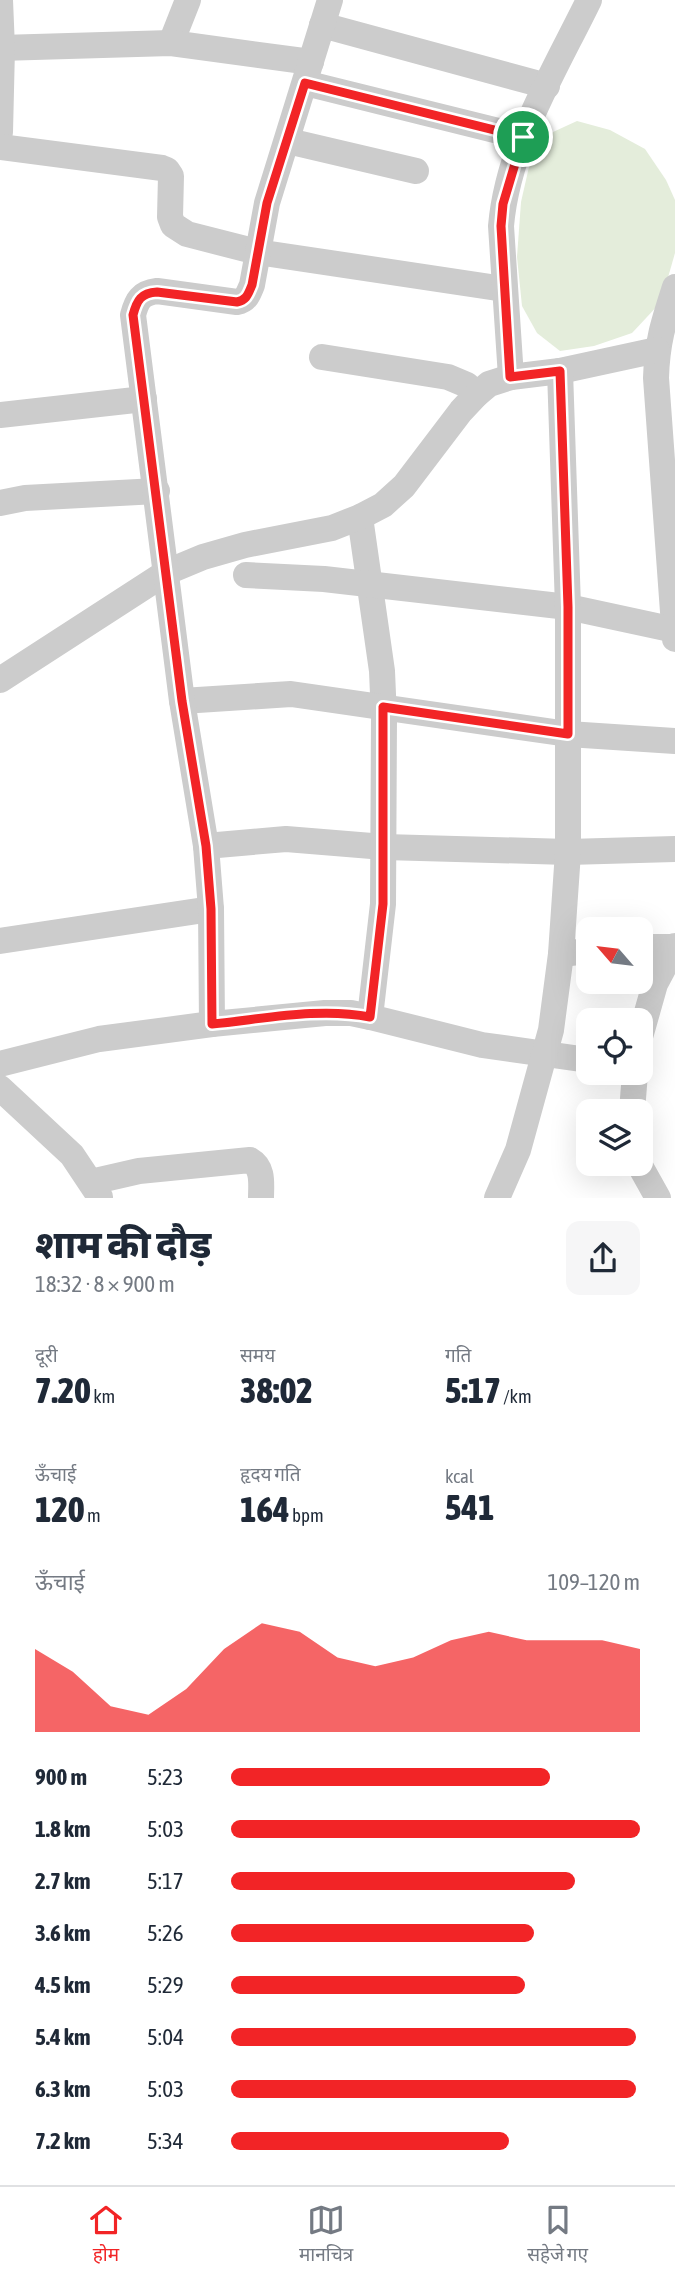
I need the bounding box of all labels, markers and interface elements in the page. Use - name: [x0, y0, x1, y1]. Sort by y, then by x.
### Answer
- pin: [493, 107, 553, 167]
- icon: arrive: [504, 118, 542, 156]
- north arrow: [576, 917, 653, 994]
- map controls: [576, 917, 653, 1176]
- button: locate: [576, 1008, 653, 1085]
- button: layers: [576, 1099, 653, 1176]
- button: share: [566, 1221, 640, 1295]
- text: शाम की दौड़: [35, 1223, 211, 1266]
- text: 18:32 · 8 × 900 m: [35, 1271, 175, 1297]
- text: दूरी: [35, 1344, 58, 1366]
- text: समय: [240, 1344, 275, 1366]
- text: गति: [445, 1344, 471, 1366]
- text: 7.20: [35, 1370, 91, 1410]
- text: 38:02: [240, 1370, 313, 1410]
- text: 5:17: [445, 1370, 501, 1410]
- text: km: [91, 1385, 115, 1407]
- text: /km: [501, 1385, 532, 1407]
- text: ऊँचाई: [35, 1463, 76, 1485]
- text: हृदय गति: [240, 1463, 301, 1485]
- text: kcal: [445, 1465, 474, 1487]
- text: 541: [445, 1487, 494, 1527]
- text: 120: [35, 1489, 84, 1529]
- text: 164: [240, 1489, 289, 1529]
- text: m: [84, 1504, 101, 1526]
- text: bpm: [289, 1504, 324, 1526]
- text: ऊँचाई: [35, 1569, 85, 1595]
- text: 109–120 m: [547, 1569, 640, 1595]
- text: 900 m: [35, 1764, 87, 1790]
- text: 5:23: [147, 1764, 184, 1790]
- text: 1.8 km: [35, 1816, 91, 1842]
- text: 5:03: [147, 1816, 184, 1842]
- text: 2.7 km: [35, 1868, 91, 1894]
- text: 5:17: [147, 1868, 184, 1894]
- text: 3.6 km: [35, 1920, 91, 1946]
- text: 5:26: [147, 1920, 184, 1946]
- text: 4.5 km: [35, 1972, 91, 1998]
- text: 5:29: [147, 1972, 184, 1998]
- text: 5.4 km: [35, 2024, 91, 2050]
- text: 5:04: [147, 2024, 184, 2050]
- text: 6.3 km: [35, 2076, 91, 2102]
- text: 5:03: [147, 2076, 184, 2102]
- text: 7.2 km: [35, 2128, 91, 2154]
- text: 5:34: [147, 2128, 184, 2154]
- tab: होम: [87, 2201, 125, 2269]
- tab: मानचित्र: [299, 2201, 353, 2269]
- tab: सहेजे गए: [527, 2201, 588, 2269]

